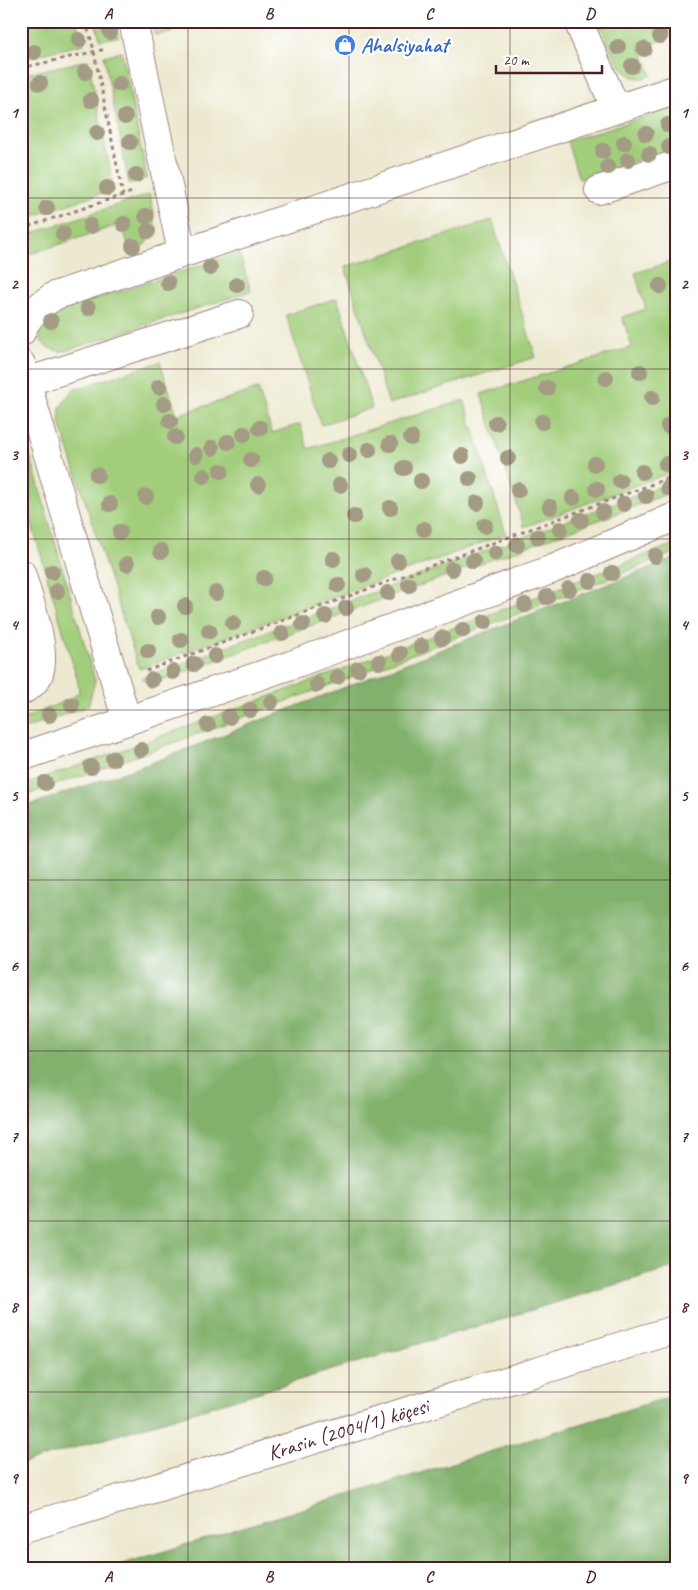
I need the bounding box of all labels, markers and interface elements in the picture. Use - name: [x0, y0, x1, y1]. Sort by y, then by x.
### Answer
- text: A: [104, 4, 114, 24]
- text: B: [265, 4, 275, 24]
- text: C: [425, 4, 435, 24]
- text: D: [585, 4, 596, 24]
- place label: Ahalsiyahat: [361, 32, 451, 58]
- shop icon: Ahalsiyahat: [333, 33, 357, 57]
- scale bar: [496, 42, 602, 74]
- text: 20 m: [503, 51, 530, 70]
- text: 1: [10, 103, 19, 123]
- text: 1: [680, 103, 689, 123]
- text: 2: [10, 274, 19, 294]
- text: 2: [680, 274, 689, 294]
- text: 3: [10, 445, 19, 465]
- text: 3: [680, 445, 689, 465]
- text: 4: [10, 615, 19, 635]
- text: 4: [680, 615, 689, 635]
- text: 5: [11, 786, 20, 806]
- text: 5: [681, 786, 690, 806]
- text: 6: [10, 956, 19, 976]
- text: 6: [680, 956, 689, 976]
- text: 7: [10, 1127, 19, 1147]
- text: 7: [680, 1127, 689, 1147]
- text: 8: [10, 1297, 19, 1317]
- text: 8: [680, 1297, 689, 1317]
- street label: Krasin (2004/1) köçesi: [265, 1392, 434, 1466]
- text: 9: [10, 1468, 19, 1488]
- text: 9: [680, 1468, 689, 1488]
- text: A: [104, 1567, 114, 1587]
- text: B: [265, 1567, 275, 1587]
- text: C: [425, 1567, 435, 1587]
- text: D: [585, 1567, 596, 1587]

